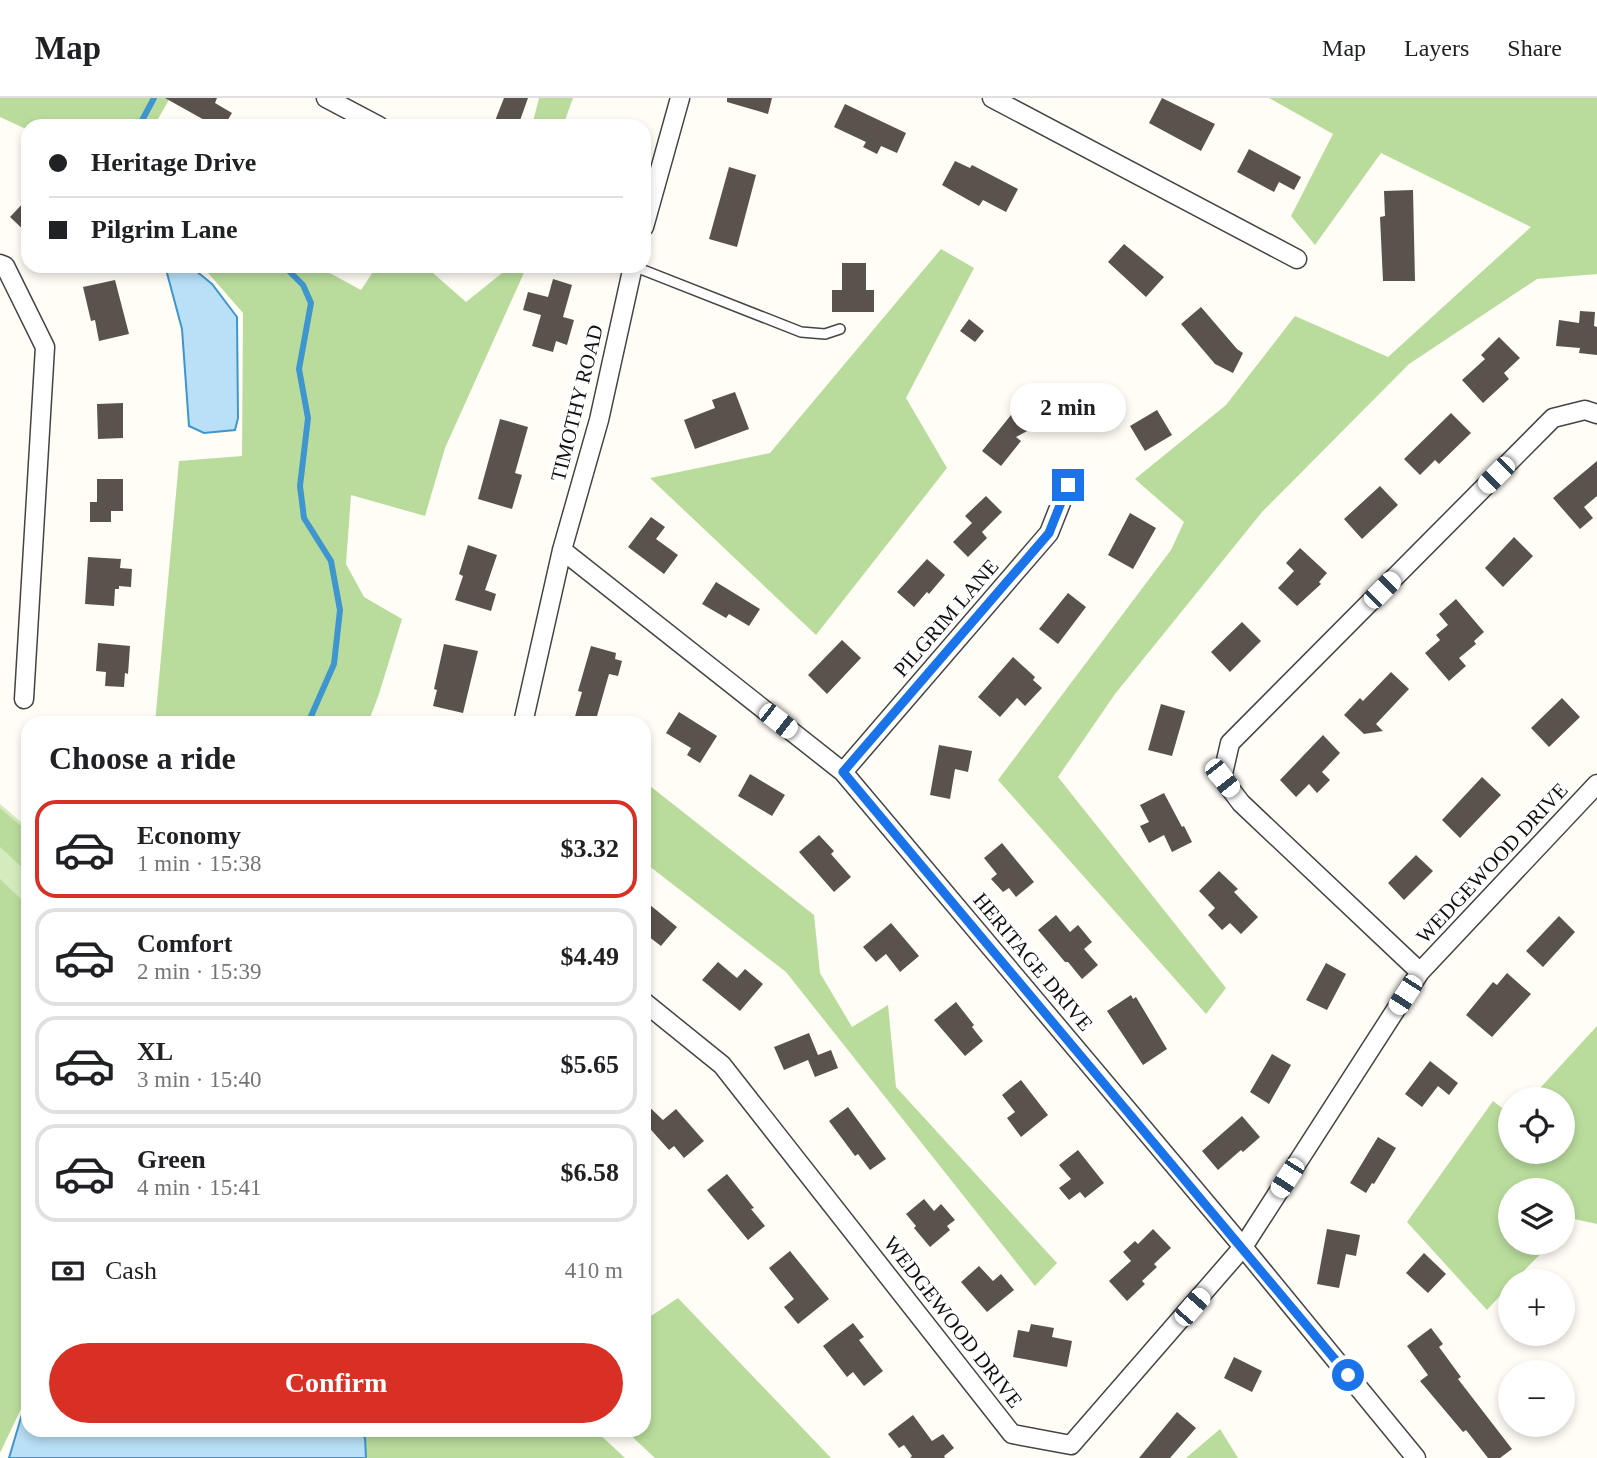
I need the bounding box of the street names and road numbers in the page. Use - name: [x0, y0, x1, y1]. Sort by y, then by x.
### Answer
- street label: TIMOTHY ROAD: [546, 322, 608, 484]
- street label: PILGRIM LANE: [889, 554, 1003, 682]
- street label: WEDGEWOOD DRIVE: [1411, 778, 1573, 948]
- street label: HERITAGE DRIVE: [968, 888, 1098, 1036]
- street label: WEDGEWOOD DRIVE: [879, 1232, 1027, 1412]

